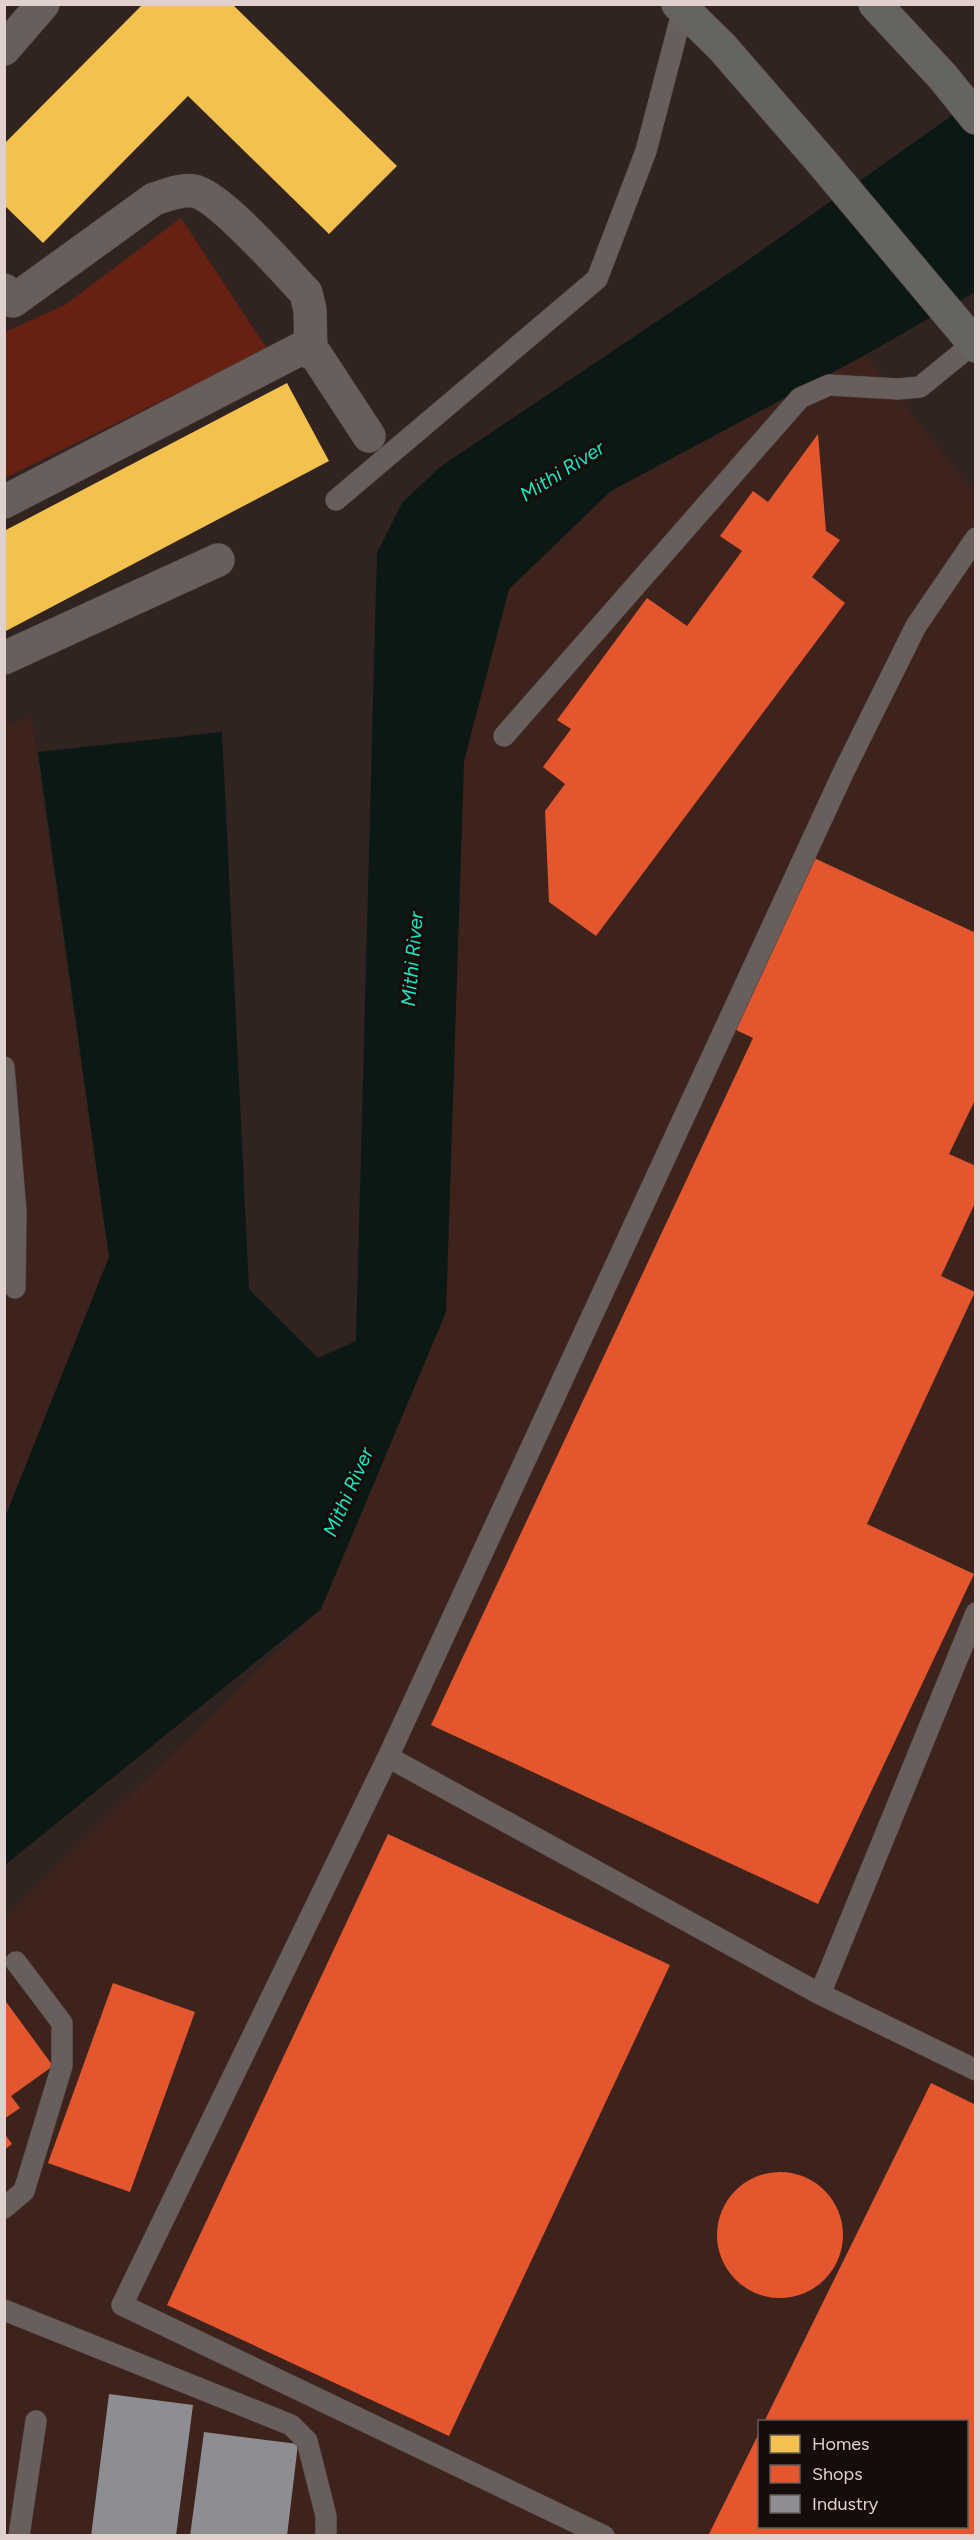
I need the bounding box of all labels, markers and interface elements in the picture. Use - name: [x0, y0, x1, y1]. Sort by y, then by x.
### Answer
- water label: Mithi River: [515, 435, 610, 506]
- water label: Mithi River: [396, 909, 428, 1007]
- water label: Mithi River: [318, 1443, 379, 1540]
- legend: [758, 2420, 968, 2528]
- text: Homes: [812, 2433, 870, 2455]
- text: Shops: [812, 2463, 863, 2485]
- text: Industry: [812, 2493, 879, 2515]

